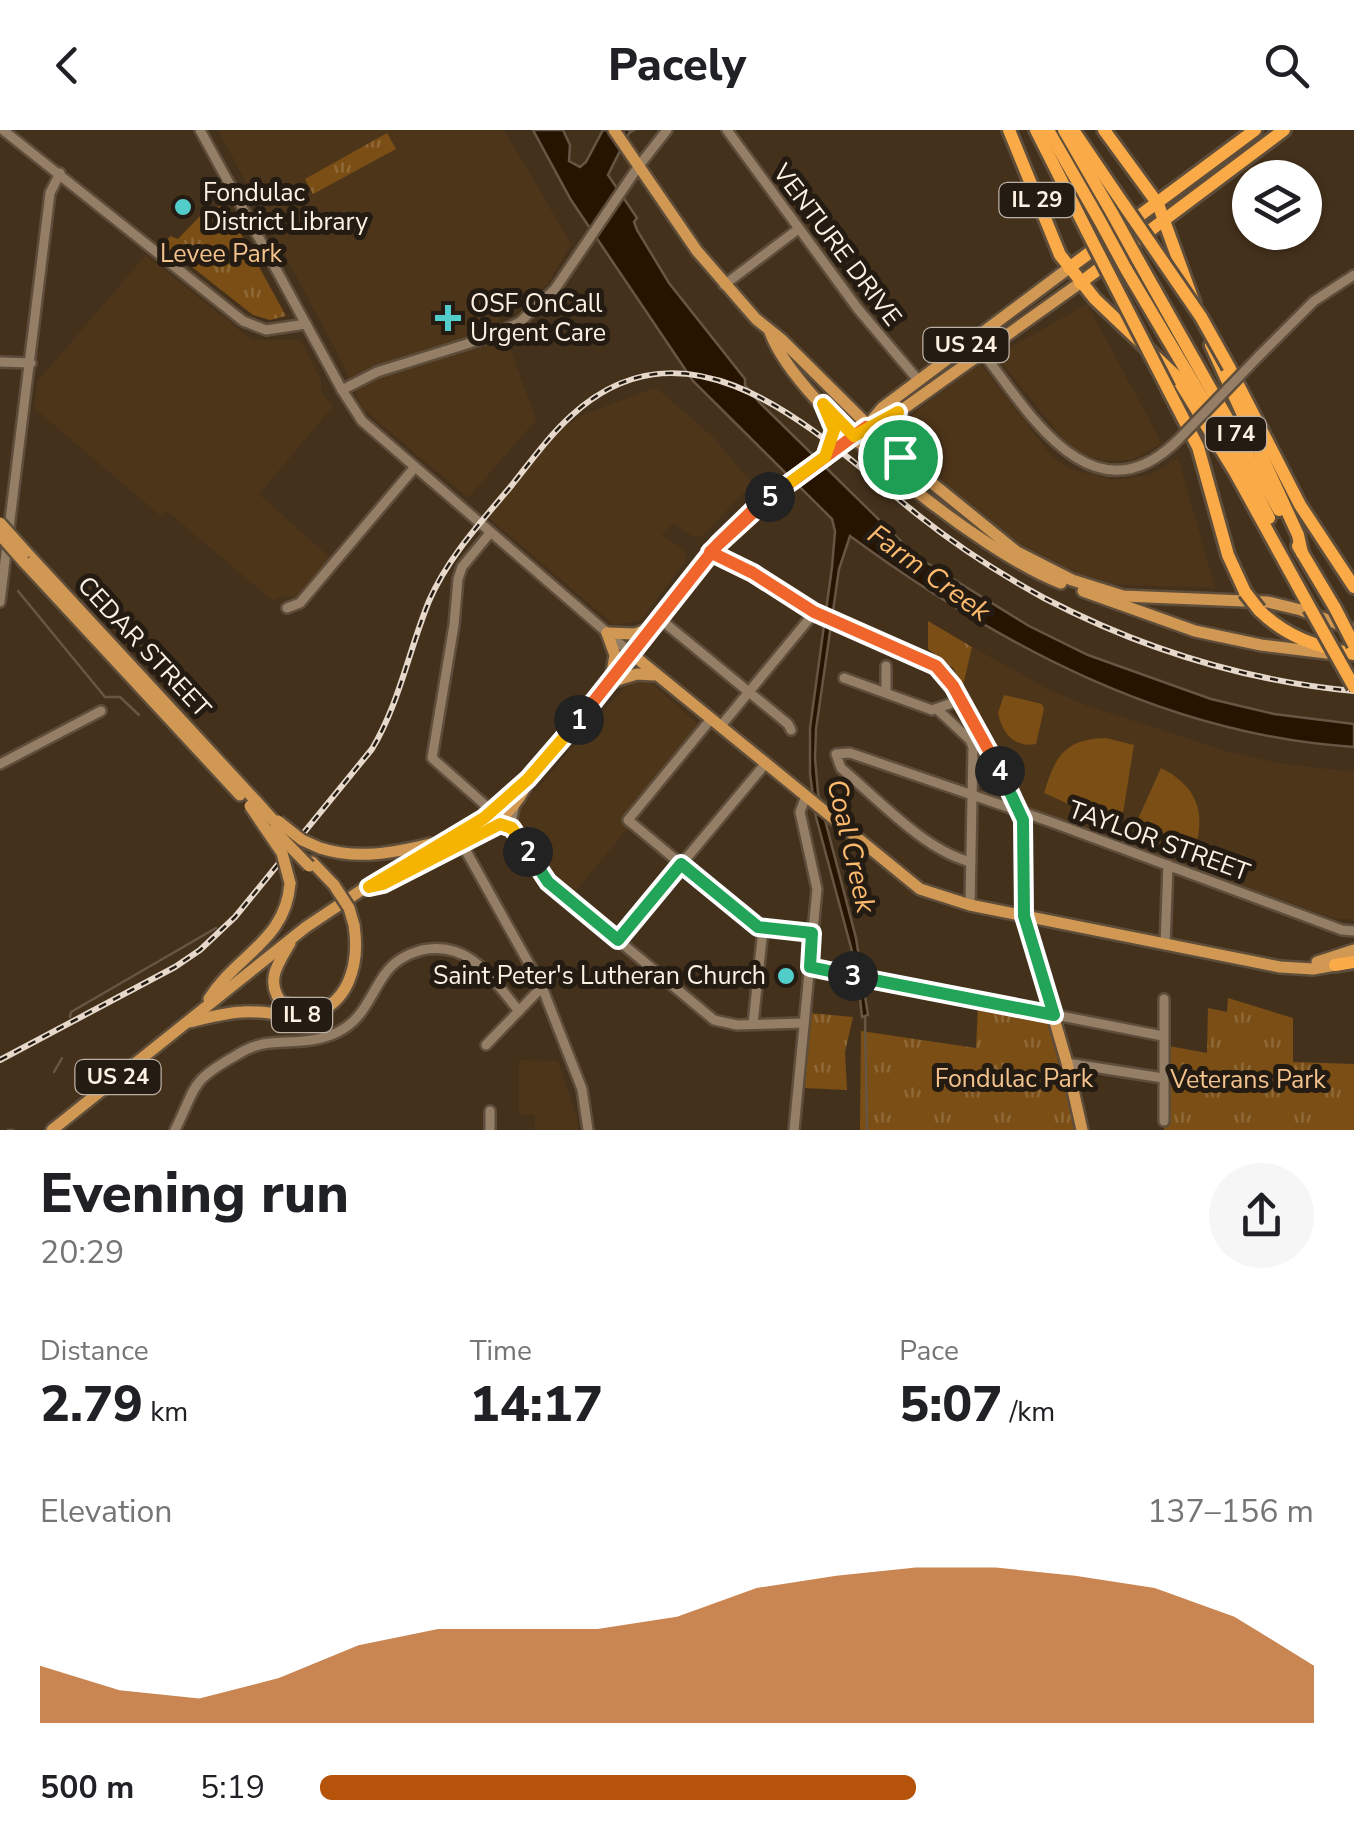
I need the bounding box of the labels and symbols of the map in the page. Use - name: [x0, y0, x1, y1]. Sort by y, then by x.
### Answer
- street label: VENTURE DRIVE: [764, 156, 909, 333]
- place label: Fondulac District Library: [203, 176, 368, 239]
- road number: IL 29: [1000, 183, 1074, 217]
- marker: Fondulac District Library: [172, 196, 194, 218]
- park label: Levee Park: [160, 237, 283, 271]
- place label: OSF OnCall Urgent Care: [470, 287, 606, 350]
- marker: OSF OnCall Urgent Care: [435, 305, 461, 331]
- road number: US 24: [924, 328, 1008, 362]
- pin: [858, 415, 943, 500]
- road number: I 74: [1206, 417, 1266, 451]
- pin: 5: [745, 472, 795, 522]
- water label: Farm Creek: [860, 516, 999, 631]
- street label: CEDAR STREET: [70, 569, 218, 725]
- pin: 1: [554, 695, 604, 745]
- pin: 4: [975, 746, 1025, 796]
- water label: Coal Creek: [817, 775, 885, 918]
- street label: TAYLOR STREET: [1064, 792, 1254, 890]
- pin: 2: [503, 827, 553, 877]
- pin: 3: [828, 951, 878, 1001]
- place label: Saint Peter's Lutheran Church: [433, 959, 766, 993]
- marker: Saint Peter's Lutheran Church: [775, 965, 797, 987]
- road number: IL 8: [272, 998, 332, 1032]
- road number: US 24: [76, 1060, 160, 1094]
- park label: Fondulac Park: [935, 1062, 1094, 1096]
- park label: Veterans Park: [1169, 1063, 1326, 1097]

